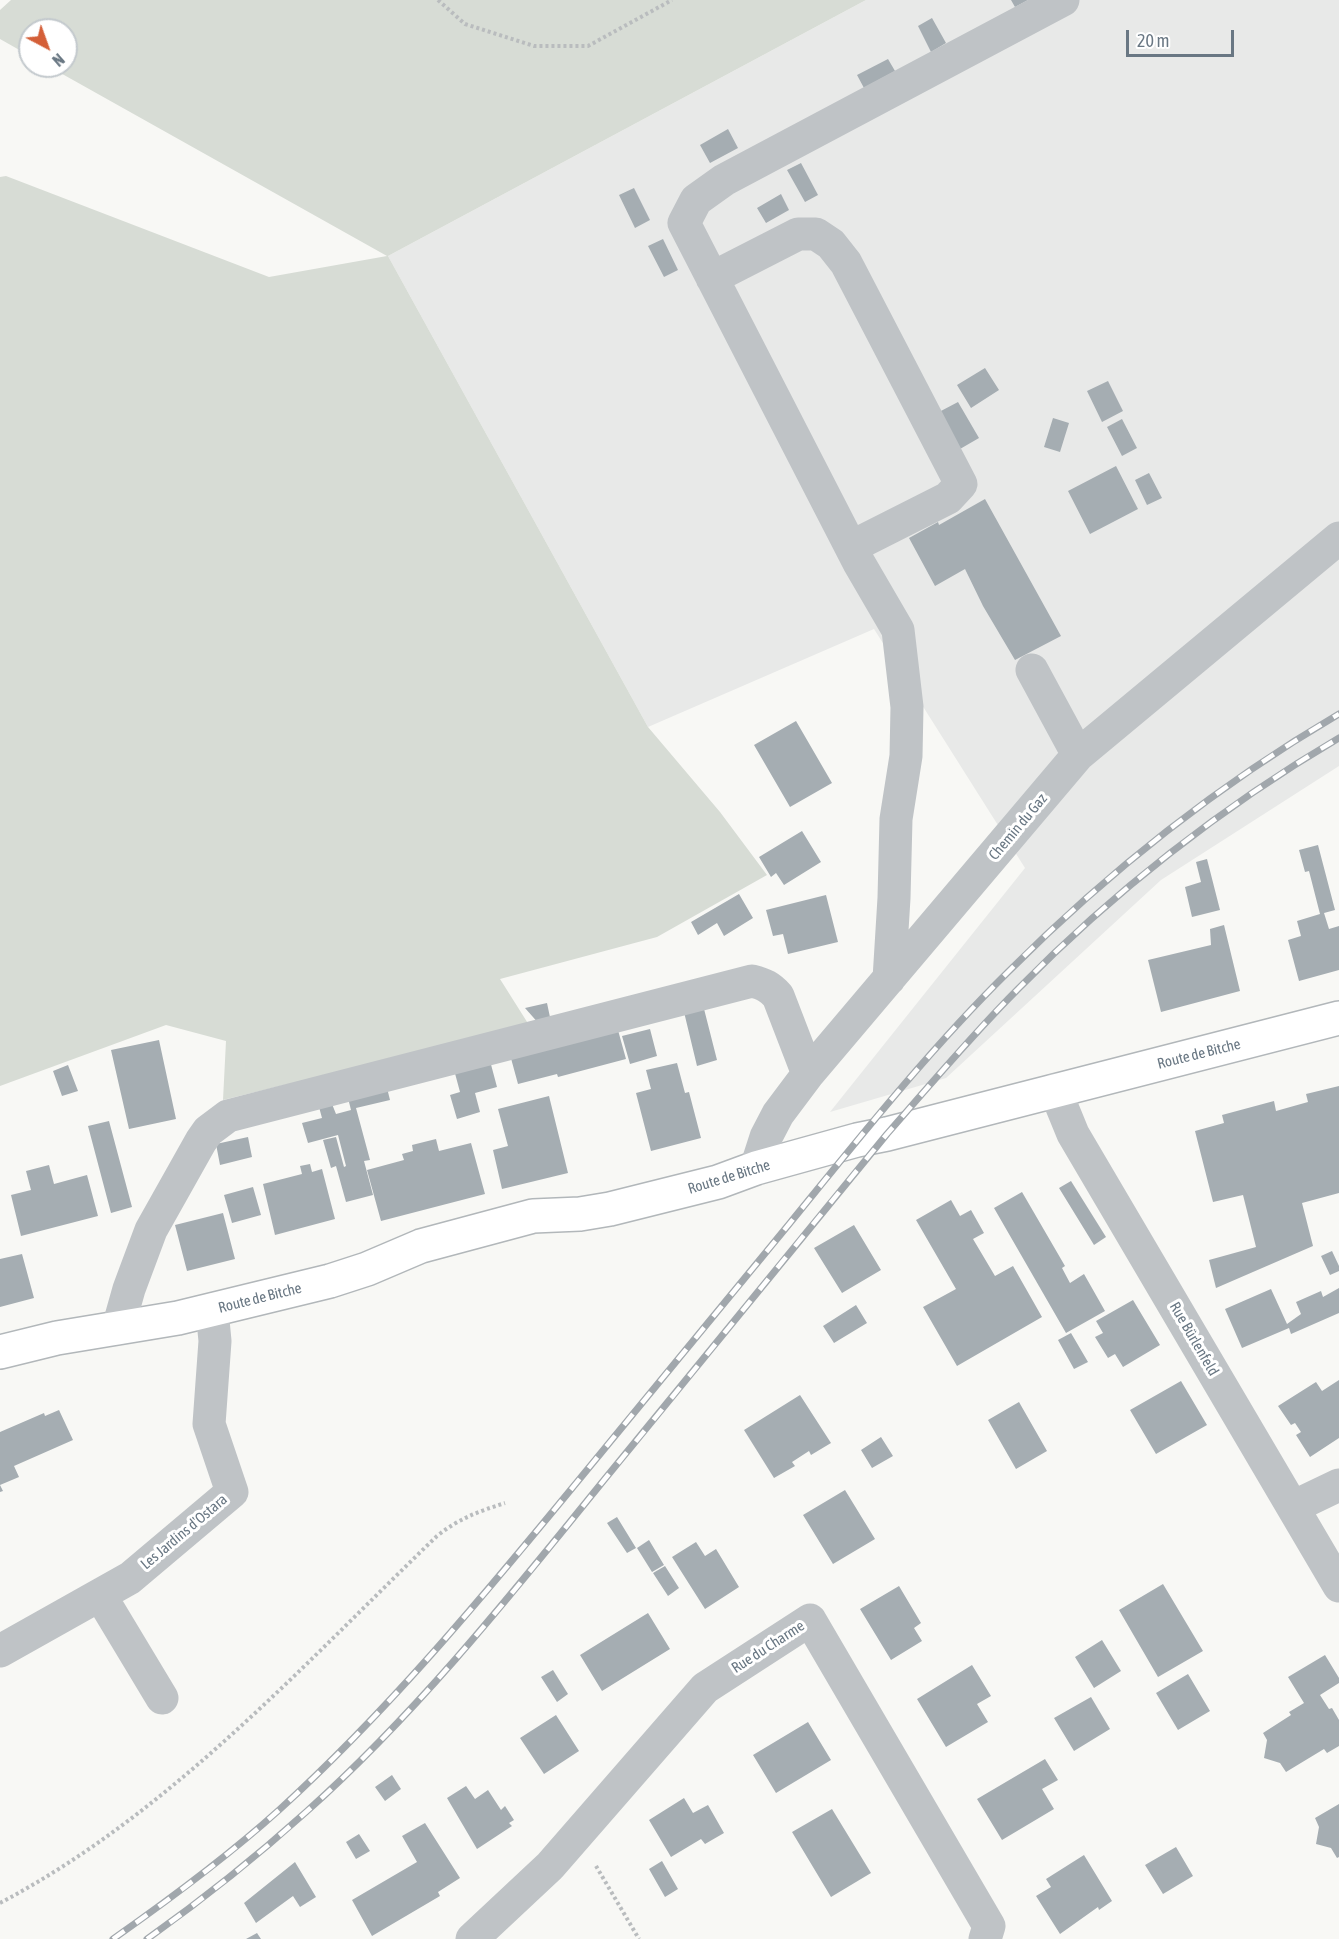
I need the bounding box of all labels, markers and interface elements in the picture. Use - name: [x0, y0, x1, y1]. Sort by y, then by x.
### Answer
- north arrow: [18, 18, 78, 78]
- scale bar: [1129, 18, 1237, 56]
- text: 20 m: [1137, 30, 1169, 51]
- text: N: [49, 50, 68, 70]
- street label: Chemin du Gaz: [985, 790, 1051, 864]
- street label: Route de Bitche: [1156, 1035, 1242, 1073]
- street label: Route de Bitche: [686, 1156, 772, 1198]
- street label: Route de Bitche: [217, 1279, 303, 1317]
- street label: Rue Bürlenfeld: [1166, 1299, 1222, 1379]
- street label: Les Jardins d'Ostara: [137, 1491, 231, 1573]
- street label: Rue du Charme: [728, 1617, 808, 1677]

